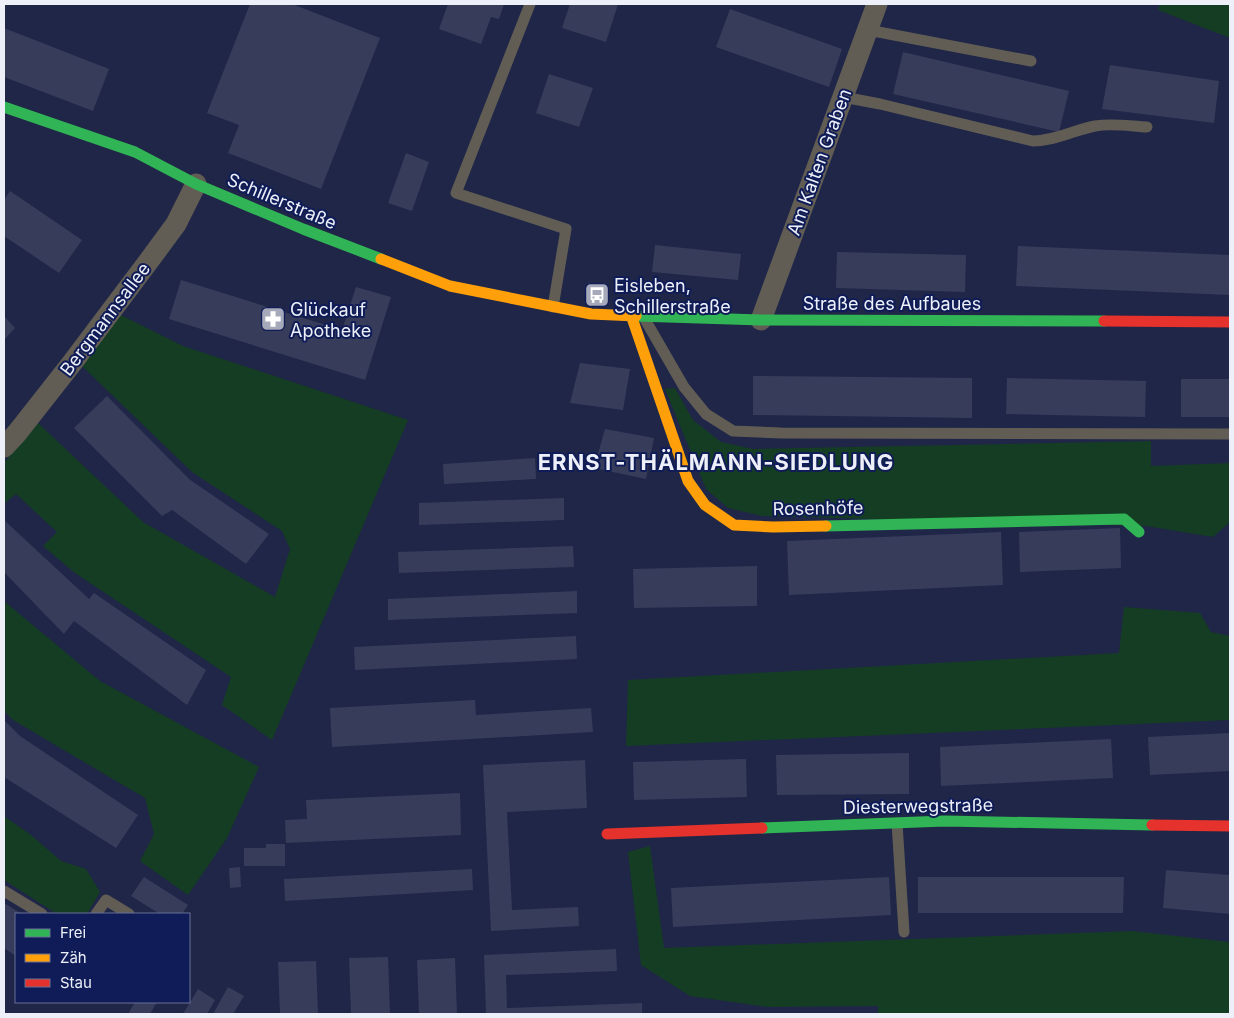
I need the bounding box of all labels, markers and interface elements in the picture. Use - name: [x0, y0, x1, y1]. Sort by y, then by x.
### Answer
- street label: Am Kalten Graben: [783, 86, 855, 238]
- street label: Schillerstraße: [224, 169, 340, 233]
- street label: Bergmannsallee: [56, 258, 154, 380]
- place label: Eisleben, Schillerstraße: [614, 275, 731, 317]
- bus stop icon: Eisleben, Schillerstraße: [584, 282, 610, 308]
- street label: Straße des Aufbaues: [803, 293, 981, 314]
- place label: Glückauf Apotheke: [290, 299, 371, 341]
- pharmacy icon: Glückauf Apotheke: [260, 306, 286, 332]
- district label: ERNST-THÄLMANN-SIEDLUNG: [538, 449, 894, 475]
- street label: Rosenhöfe: [772, 497, 864, 519]
- street label: Diesterwegstraße: [843, 794, 993, 818]
- legend: [15, 913, 190, 1003]
- text: Frei: [60, 923, 86, 942]
- text: Zäh: [60, 948, 87, 967]
- text: Stau: [60, 973, 92, 992]

